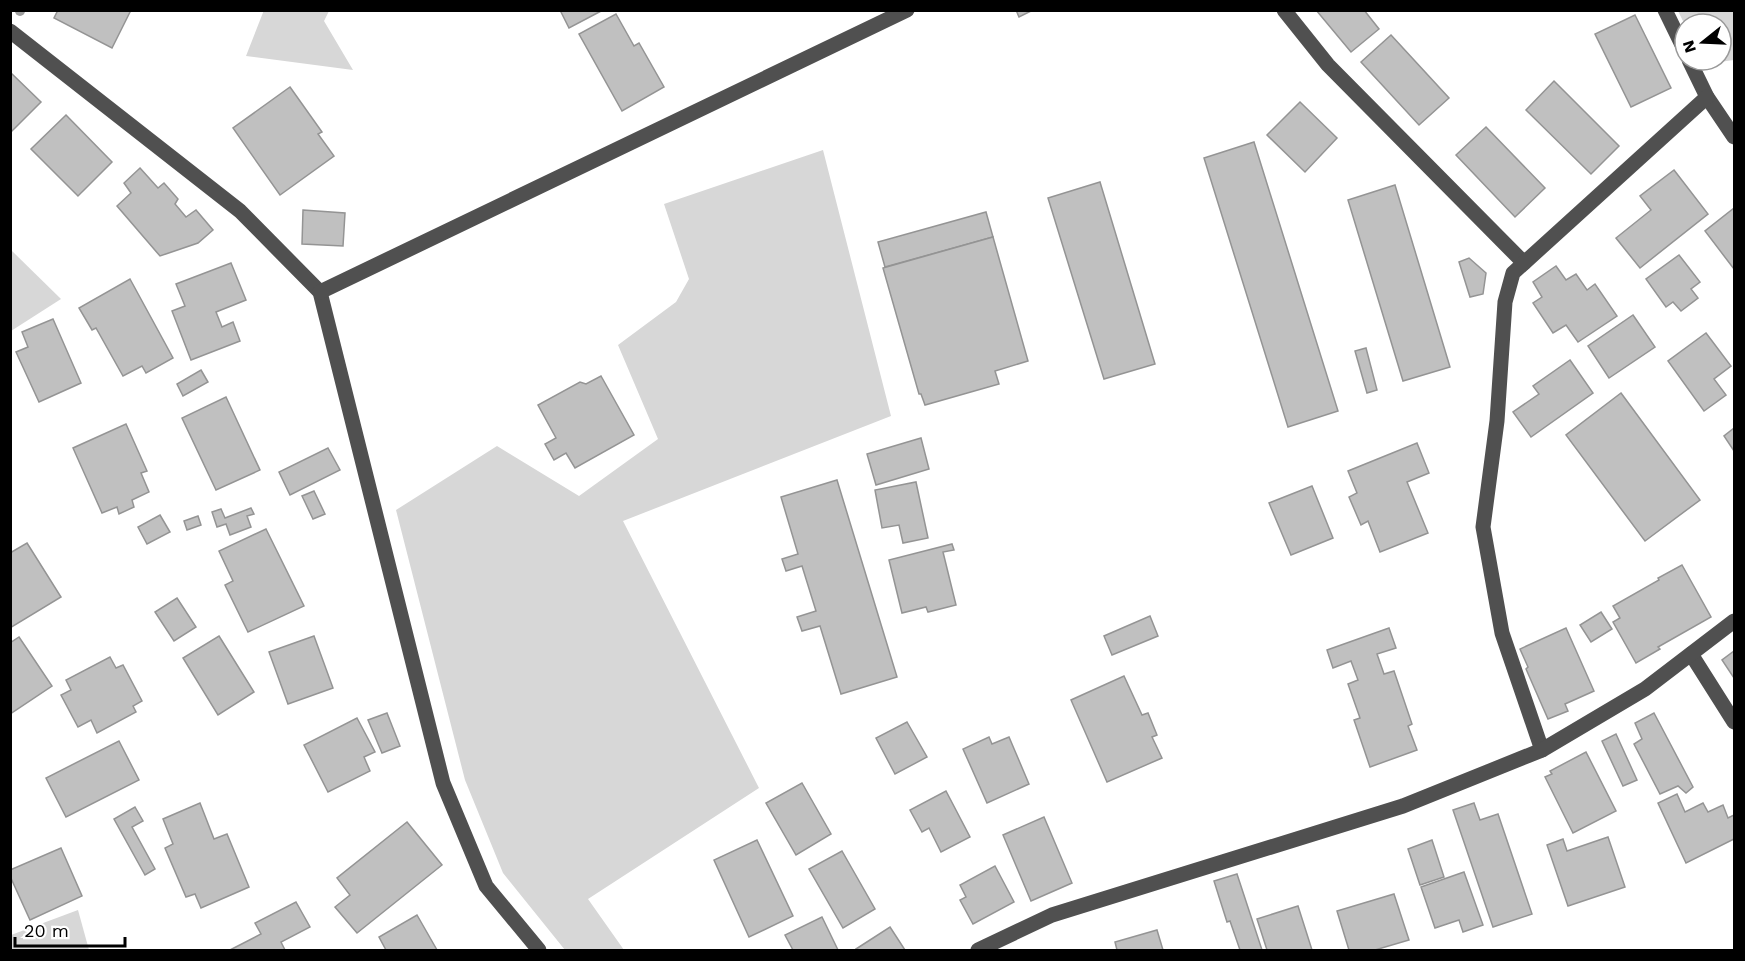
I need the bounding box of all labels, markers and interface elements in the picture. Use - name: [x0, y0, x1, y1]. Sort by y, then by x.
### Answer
- north arrow: [1673, 12, 1733, 72]
- text: N: [1678, 38, 1700, 55]
- scale bar: [15, 910, 124, 948]
- text: 20 m: [24, 920, 69, 941]

